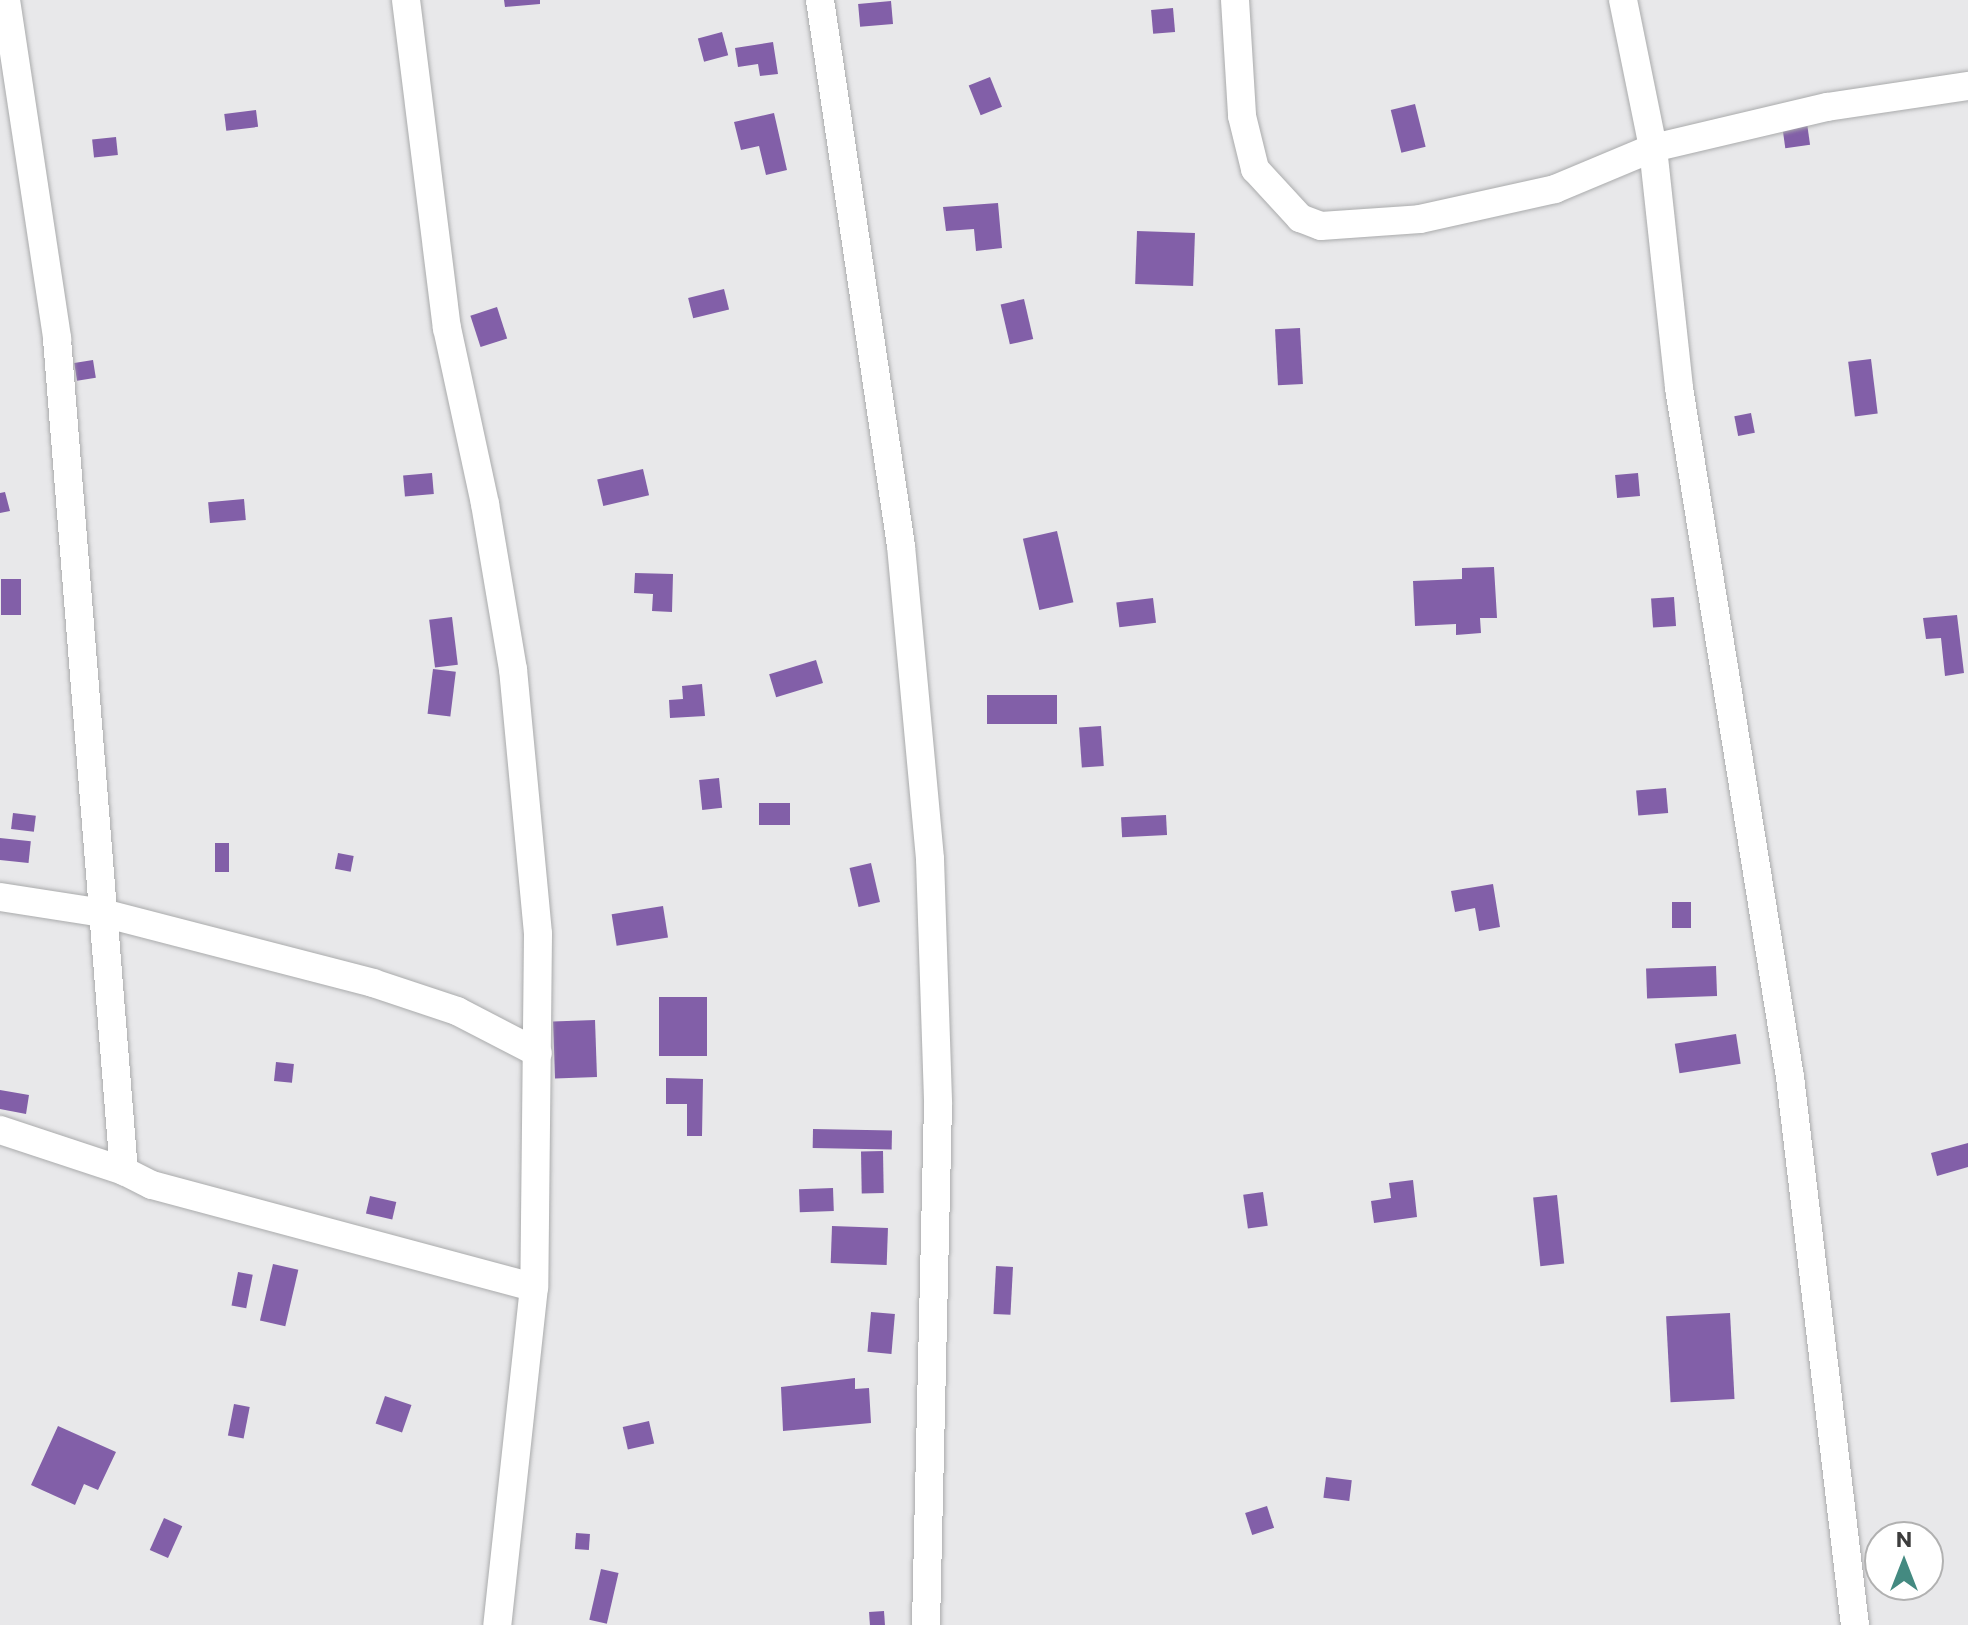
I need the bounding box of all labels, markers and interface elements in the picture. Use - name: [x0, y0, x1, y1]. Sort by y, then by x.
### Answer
- north arrow: [1864, 1521, 1944, 1601]
- text: N: [1896, 1525, 1912, 1552]

